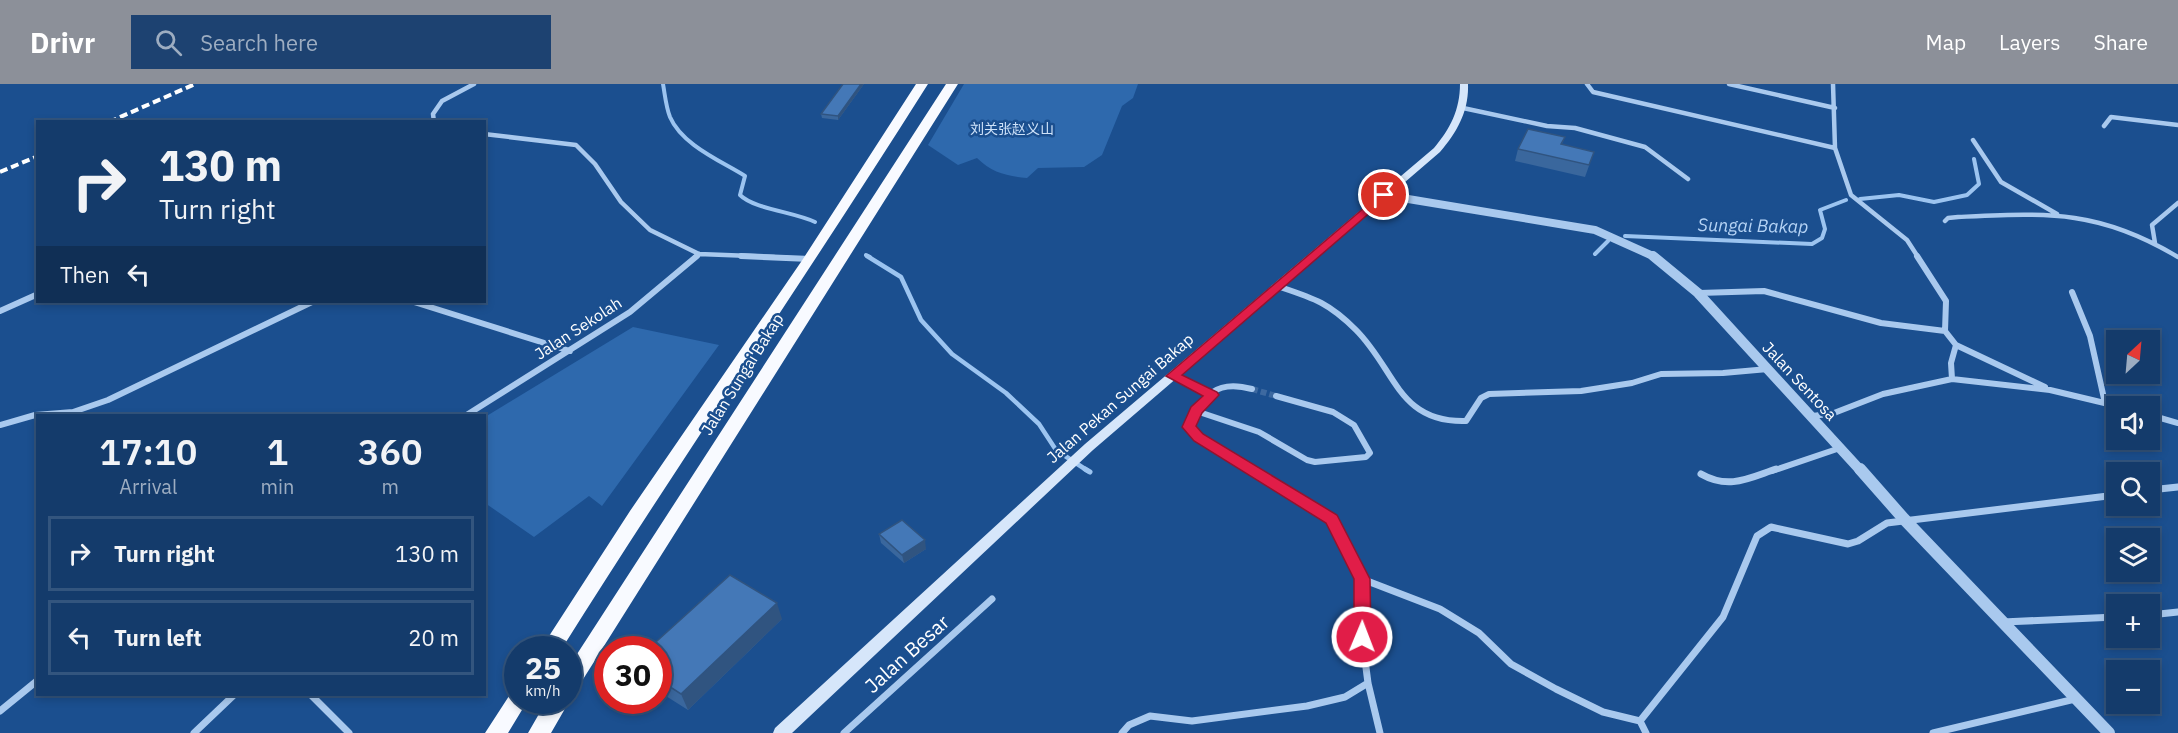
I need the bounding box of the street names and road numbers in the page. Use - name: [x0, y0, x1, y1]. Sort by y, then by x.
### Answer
- street label: Jalan Sekolah: [531, 292, 625, 364]
- street label: Jalan Sungai Bakap: [696, 309, 788, 439]
- street label: Jalan Pekan Sungai Bakap: [1043, 329, 1197, 467]
- street label: Jalan Sentosa: [1758, 337, 1842, 425]
- street label: Jalan Besar: [859, 609, 955, 699]

